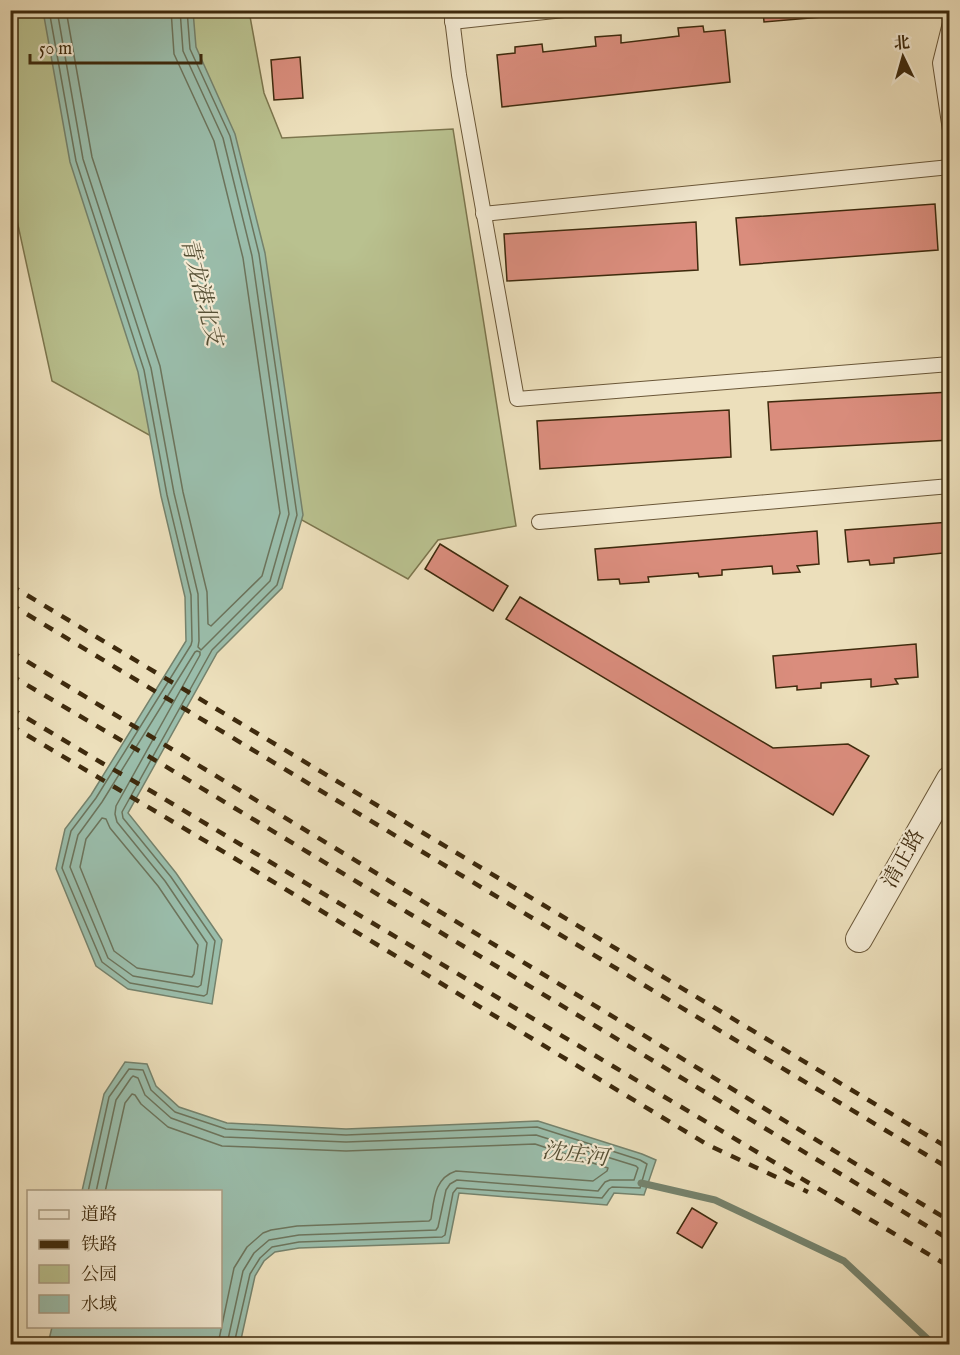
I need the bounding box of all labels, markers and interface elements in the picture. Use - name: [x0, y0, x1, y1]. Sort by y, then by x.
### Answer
- scale bar: [30, 27, 201, 65]
- north arrow: [873, 27, 933, 87]
- text: 北: [893, 33, 911, 55]
- text: 50 m: [39, 38, 72, 61]
- water label: 青龙港北支: [174, 235, 229, 352]
- street label: 清正路: [877, 825, 931, 893]
- water label: 沈庄河: [541, 1137, 613, 1173]
- legend: [27, 1190, 222, 1328]
- text: 道路: [81, 1204, 117, 1227]
- text: 铁路: [81, 1234, 117, 1257]
- text: 公园: [81, 1264, 117, 1287]
- text: 水域: [81, 1294, 117, 1317]

